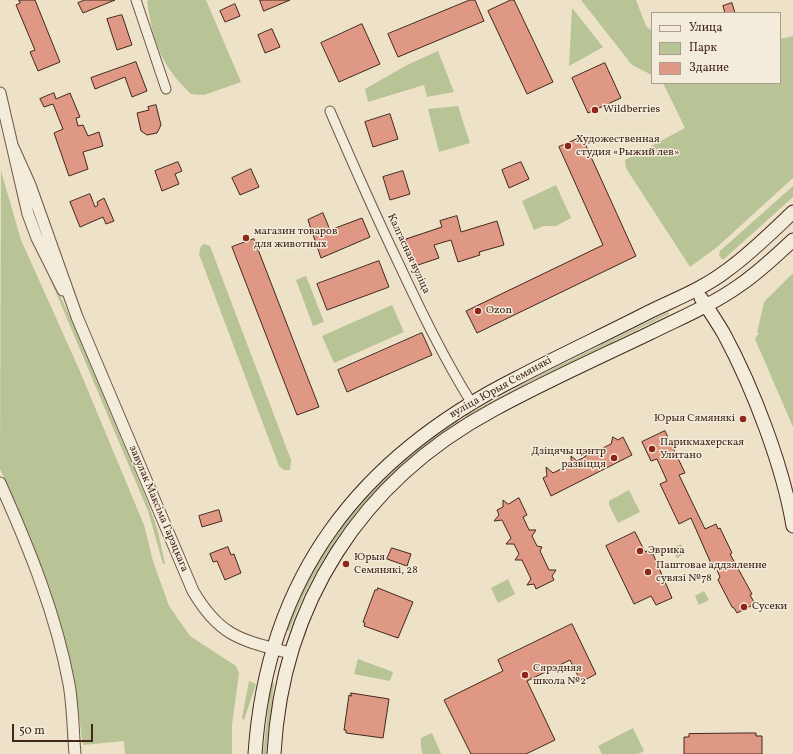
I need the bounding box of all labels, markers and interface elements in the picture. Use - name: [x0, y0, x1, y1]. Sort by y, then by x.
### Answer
- legend: [651, 12, 781, 84]
- text: Улица: [689, 20, 722, 36]
- text: Парк: [689, 40, 717, 56]
- text: Здание: [689, 60, 729, 76]
- place label: Wildberries: [603, 103, 660, 117]
- marker: Wildberries: [590, 105, 600, 115]
- place label: Художественная студия «Рыжий лев»: [576, 133, 680, 159]
- marker: Художественная студия «Рыжий лев»: [563, 141, 573, 151]
- street label: Калгасная вуліца: [384, 212, 432, 296]
- place label: магазин товаров для животных: [254, 225, 338, 251]
- marker: магазин товаров для животных: [241, 233, 251, 243]
- place label: Ozon: [486, 304, 512, 318]
- marker: Ozon: [473, 306, 483, 316]
- street label: вуліца Юрыя Семянякі: [448, 354, 554, 422]
- place label: Юрыя Сямянякі: [654, 412, 735, 426]
- marker: Юрыя Сямянякі: [738, 414, 748, 424]
- place label: Парикмахерская Улитано: [660, 436, 744, 462]
- street label: завулак Максіма Гарэцкага: [125, 444, 191, 574]
- marker: Парикмахерская Улитано: [647, 444, 657, 454]
- place label: Дзіцячы цэнтр развіцця: [531, 445, 606, 471]
- marker: Дзіцячы цэнтр развіцця: [609, 453, 619, 463]
- place label: Эврика: [648, 544, 685, 558]
- marker: Эврика: [635, 546, 645, 556]
- place label: Юрыя Семянякі, 28: [354, 551, 418, 577]
- marker: Юрыя Семянякі, 28: [341, 559, 351, 569]
- place label: Паштовае аддзяленне сувязі №78: [656, 559, 767, 585]
- marker: Паштовае аддзяленне сувязі №78: [643, 567, 653, 577]
- place label: Сусеки: [752, 600, 787, 614]
- marker: Сусеки: [739, 602, 749, 612]
- place label: Сярэдняя школа №2: [533, 662, 586, 688]
- marker: Сярэдняя школа №2: [520, 670, 530, 680]
- scale bar: [14, 716, 95, 742]
- text: 50 m: [19, 723, 45, 739]

